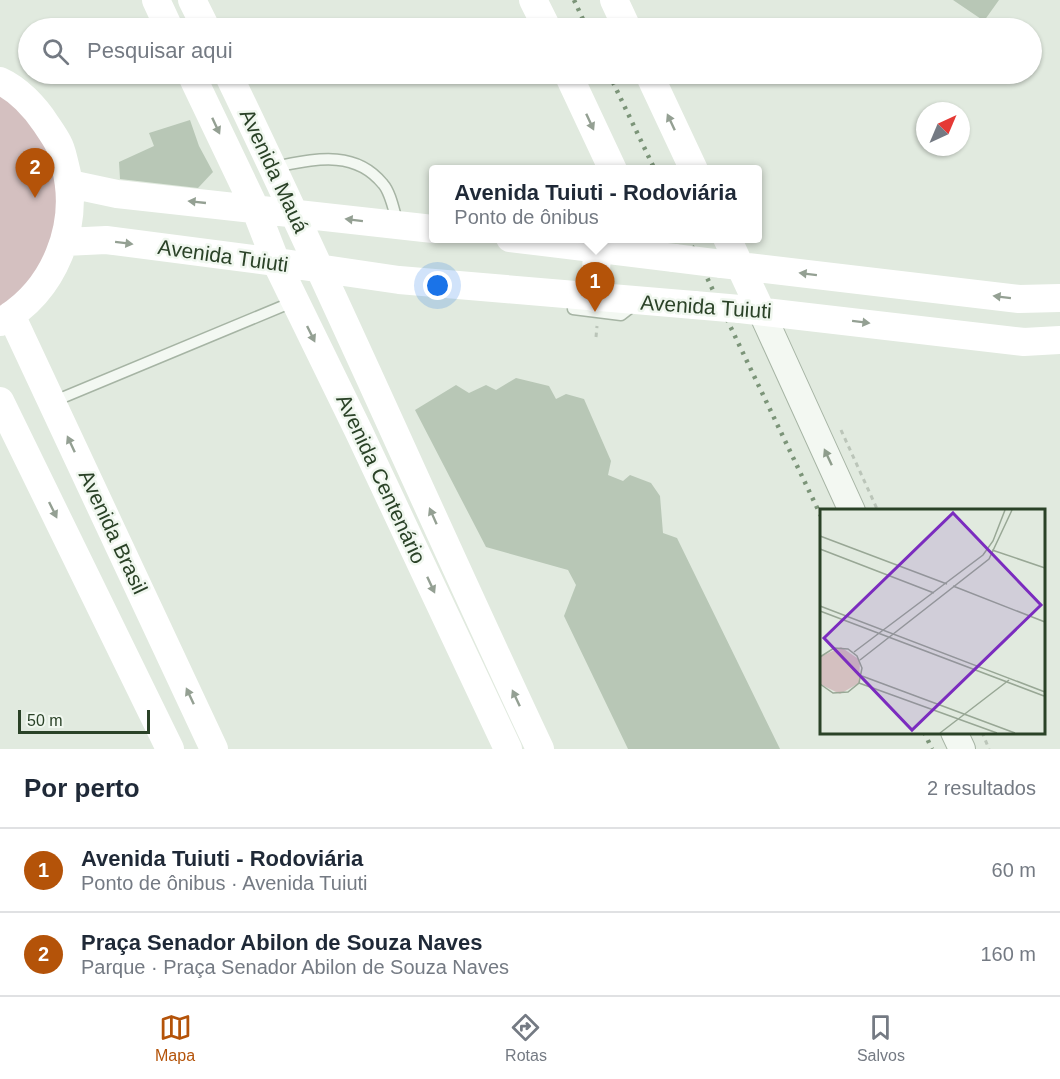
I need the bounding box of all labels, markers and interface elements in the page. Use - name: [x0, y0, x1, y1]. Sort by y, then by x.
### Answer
- search box: [18, 18, 1042, 84]
- icon: search: [39, 35, 72, 68]
- text: Pesquisar aqui: [87, 38, 233, 63]
- north arrow: [916, 102, 970, 156]
- street label: Avenida Mauá: [236, 105, 313, 237]
- one-way arrow: [586, 113, 595, 130]
- one-way arrow: [667, 113, 676, 130]
- one-way arrow: [211, 118, 220, 135]
- pin: 2: [15, 148, 54, 198]
- popup: [429, 165, 762, 243]
- text: Avenida Tuiuti - Rodoviária: [454, 180, 737, 205]
- one-way arrow: [187, 197, 206, 207]
- text: Ponto de ônibus: [454, 206, 599, 228]
- one-way arrow: [344, 216, 363, 225]
- street label: Avenida Tuiuti: [156, 235, 290, 276]
- one-way arrow: [114, 238, 133, 247]
- pin: 1: [576, 262, 614, 312]
- one-way arrow: [798, 269, 817, 279]
- your location: [423, 271, 452, 300]
- street label: Avenida Tuiuti: [640, 290, 772, 323]
- one-way arrow: [992, 292, 1011, 302]
- one-way arrow: [851, 317, 870, 327]
- one-way arrow: [306, 325, 316, 342]
- street label: Avenida Centenário: [332, 391, 431, 567]
- one-way arrow: [66, 435, 75, 452]
- one-way arrow: [823, 448, 833, 466]
- street label: Avenida Brasil: [75, 466, 152, 597]
- one-way arrow: [49, 501, 58, 518]
- one-way arrow: [428, 507, 438, 525]
- inset map: [820, 509, 1045, 734]
- one-way arrow: [427, 577, 436, 594]
- one-way arrow: [185, 688, 194, 705]
- one-way arrow: [511, 689, 520, 706]
- scale bar: [18, 707, 150, 734]
- text: 50 m: [27, 712, 63, 729]
- text: Por perto: [24, 773, 140, 803]
- text: 2 resultados: [927, 777, 1036, 799]
- text: Avenida Tuiuti - Rodoviária: [81, 846, 363, 871]
- text: 1: [38, 859, 49, 881]
- text: 60 m: [992, 859, 1036, 881]
- text: Ponto de ônibus · Avenida Tuiuti: [81, 872, 368, 894]
- text: Praça Senador Abilon de Souza Naves: [81, 930, 482, 955]
- text: 2: [38, 943, 49, 965]
- text: 160 m: [980, 943, 1036, 965]
- text: Parque · Praça Senador Abilon de Souza Naves: [81, 956, 509, 978]
- tab: Mapa: [155, 1011, 195, 1065]
- tab: Rotas: [505, 1011, 547, 1065]
- tab: Salvos: [857, 1011, 905, 1065]

